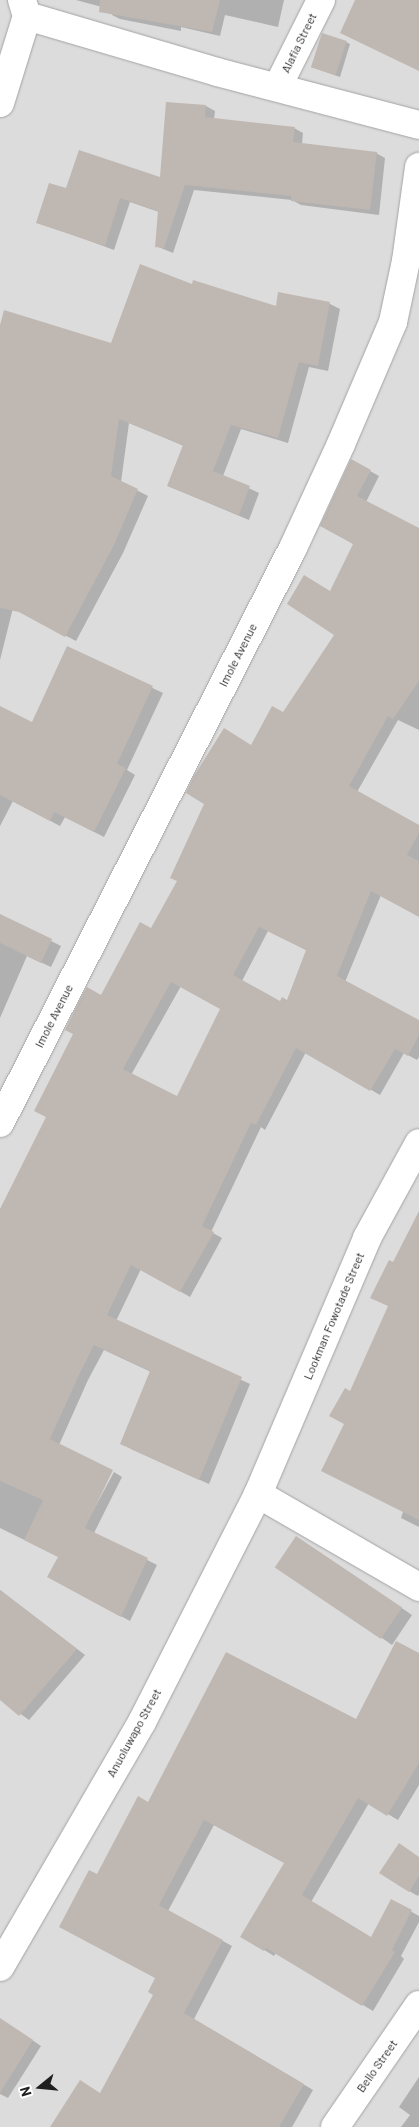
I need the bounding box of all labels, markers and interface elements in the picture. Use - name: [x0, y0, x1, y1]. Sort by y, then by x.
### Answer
- street label: Alafia Street: [278, 11, 320, 75]
- street label: Imole Avenue: [216, 621, 260, 689]
- street label: Imole Avenue: [32, 982, 76, 1050]
- street label: Lookman Fowotade Street: [301, 1250, 367, 1382]
- street label: Anuoluwapo Street: [104, 1686, 164, 1780]
- street label: Bello Street: [354, 2037, 400, 2095]
- north arrow: [15, 2062, 65, 2112]
- text: N: [16, 2085, 35, 2098]

